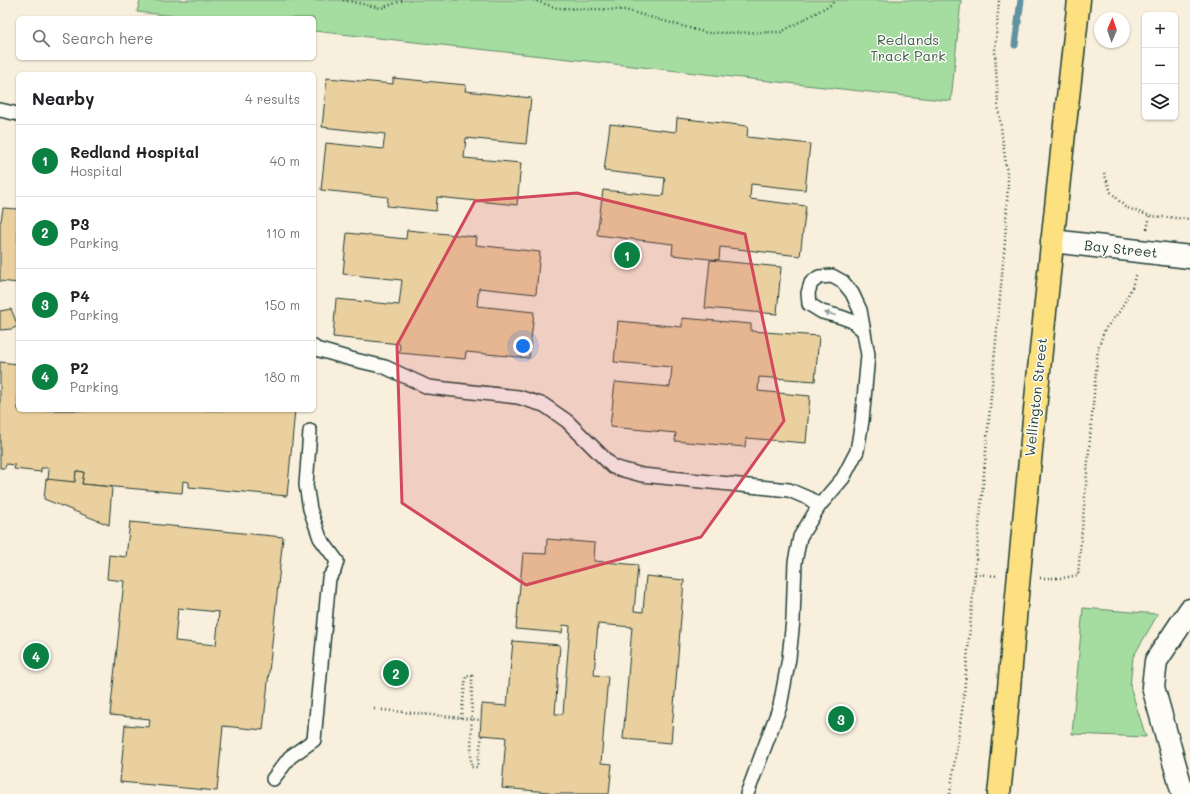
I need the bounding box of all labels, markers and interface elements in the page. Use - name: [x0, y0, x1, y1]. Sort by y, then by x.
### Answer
- north arrow: [1094, 12, 1130, 48]
- map controls: [1142, 12, 1178, 120]
- button: +: [1142, 12, 1178, 48]
- search box: [16, 16, 316, 60]
- icon: search: [30, 27, 52, 49]
- text: Search here: [62, 28, 153, 48]
- park label: Redlands Track Park: [870, 30, 946, 65]
- button: −: [1142, 48, 1178, 84]
- button: layers: [1142, 84, 1178, 120]
- text: Nearby: [32, 87, 94, 109]
- text: 4 results: [245, 90, 300, 107]
- text: Redland Hospital: [70, 142, 199, 162]
- text: 1: [42, 152, 48, 169]
- text: 40 m: [270, 152, 300, 169]
- text: Hospital: [70, 162, 122, 179]
- text: P3: [70, 214, 89, 234]
- text: 2: [41, 224, 49, 241]
- text: 110 m: [266, 224, 300, 241]
- text: Parking: [70, 234, 118, 251]
- street label: Bay Street: [1083, 235, 1159, 262]
- pin: 1: [614, 240, 640, 270]
- text: P4: [70, 286, 90, 306]
- text: 3: [41, 296, 49, 313]
- text: 150 m: [264, 296, 300, 313]
- text: Parking: [70, 306, 118, 323]
- one-way arrow: [824, 311, 836, 317]
- your location: [513, 336, 533, 356]
- street label: Wellington Street: [1020, 337, 1051, 457]
- text: P2: [70, 358, 89, 378]
- text: 4: [41, 368, 49, 385]
- text: 180 m: [264, 368, 300, 385]
- text: Parking: [70, 378, 118, 395]
- pin: 4: [23, 641, 49, 671]
- pin: 2: [383, 658, 409, 688]
- pin: 3: [828, 704, 854, 734]

